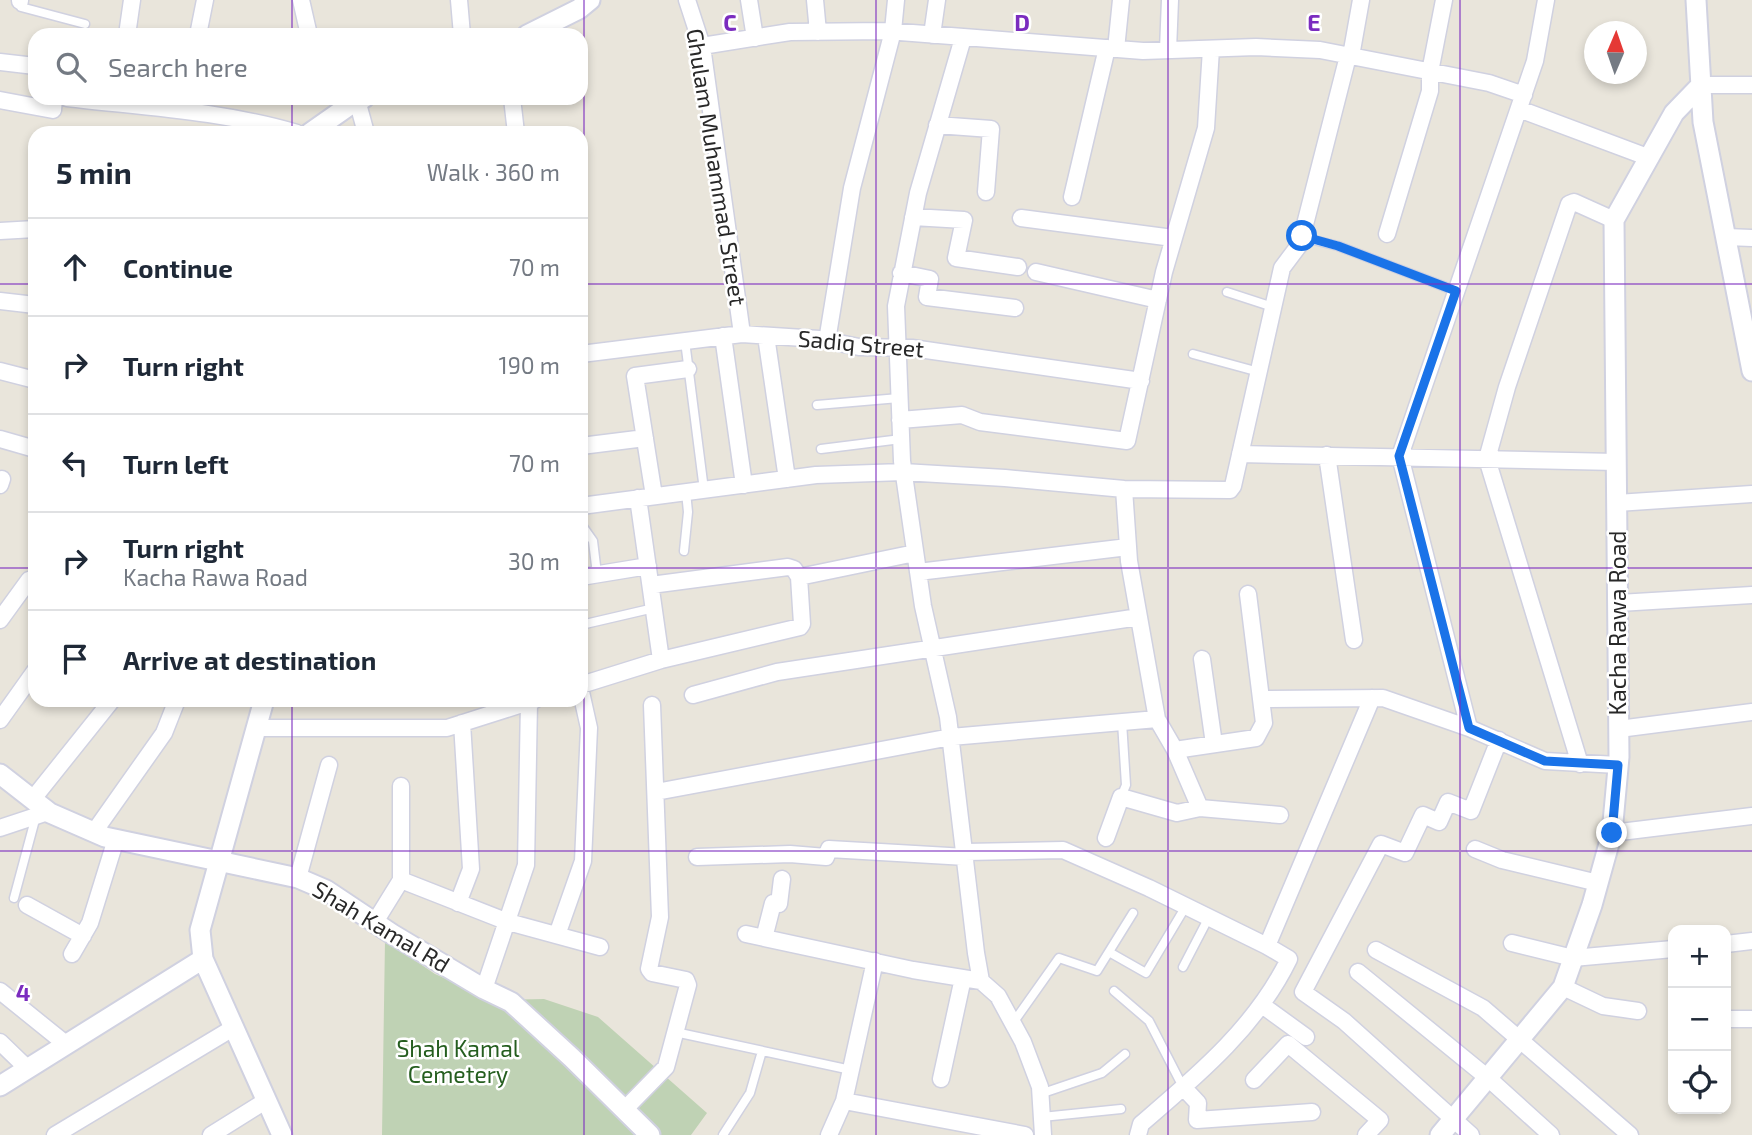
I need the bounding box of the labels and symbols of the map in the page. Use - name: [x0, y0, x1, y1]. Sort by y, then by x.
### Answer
- text: C: [723, 8, 737, 36]
- text: D: [1014, 8, 1030, 36]
- text: E: [1307, 8, 1321, 36]
- north arrow: [1584, 21, 1647, 84]
- street label: Ghulam Muhammad Street: [681, 26, 753, 308]
- route start: [1286, 220, 1317, 251]
- street label: Sadiq Street: [797, 324, 926, 362]
- street label: Kacha Rawa Road: [1603, 530, 1631, 716]
- route end: [1596, 817, 1627, 848]
- street label: Shah Kamal Rd: [308, 874, 455, 978]
- text: 4: [16, 978, 30, 1006]
- park label: Shah Kamal Cemetery: [396, 1034, 520, 1088]

